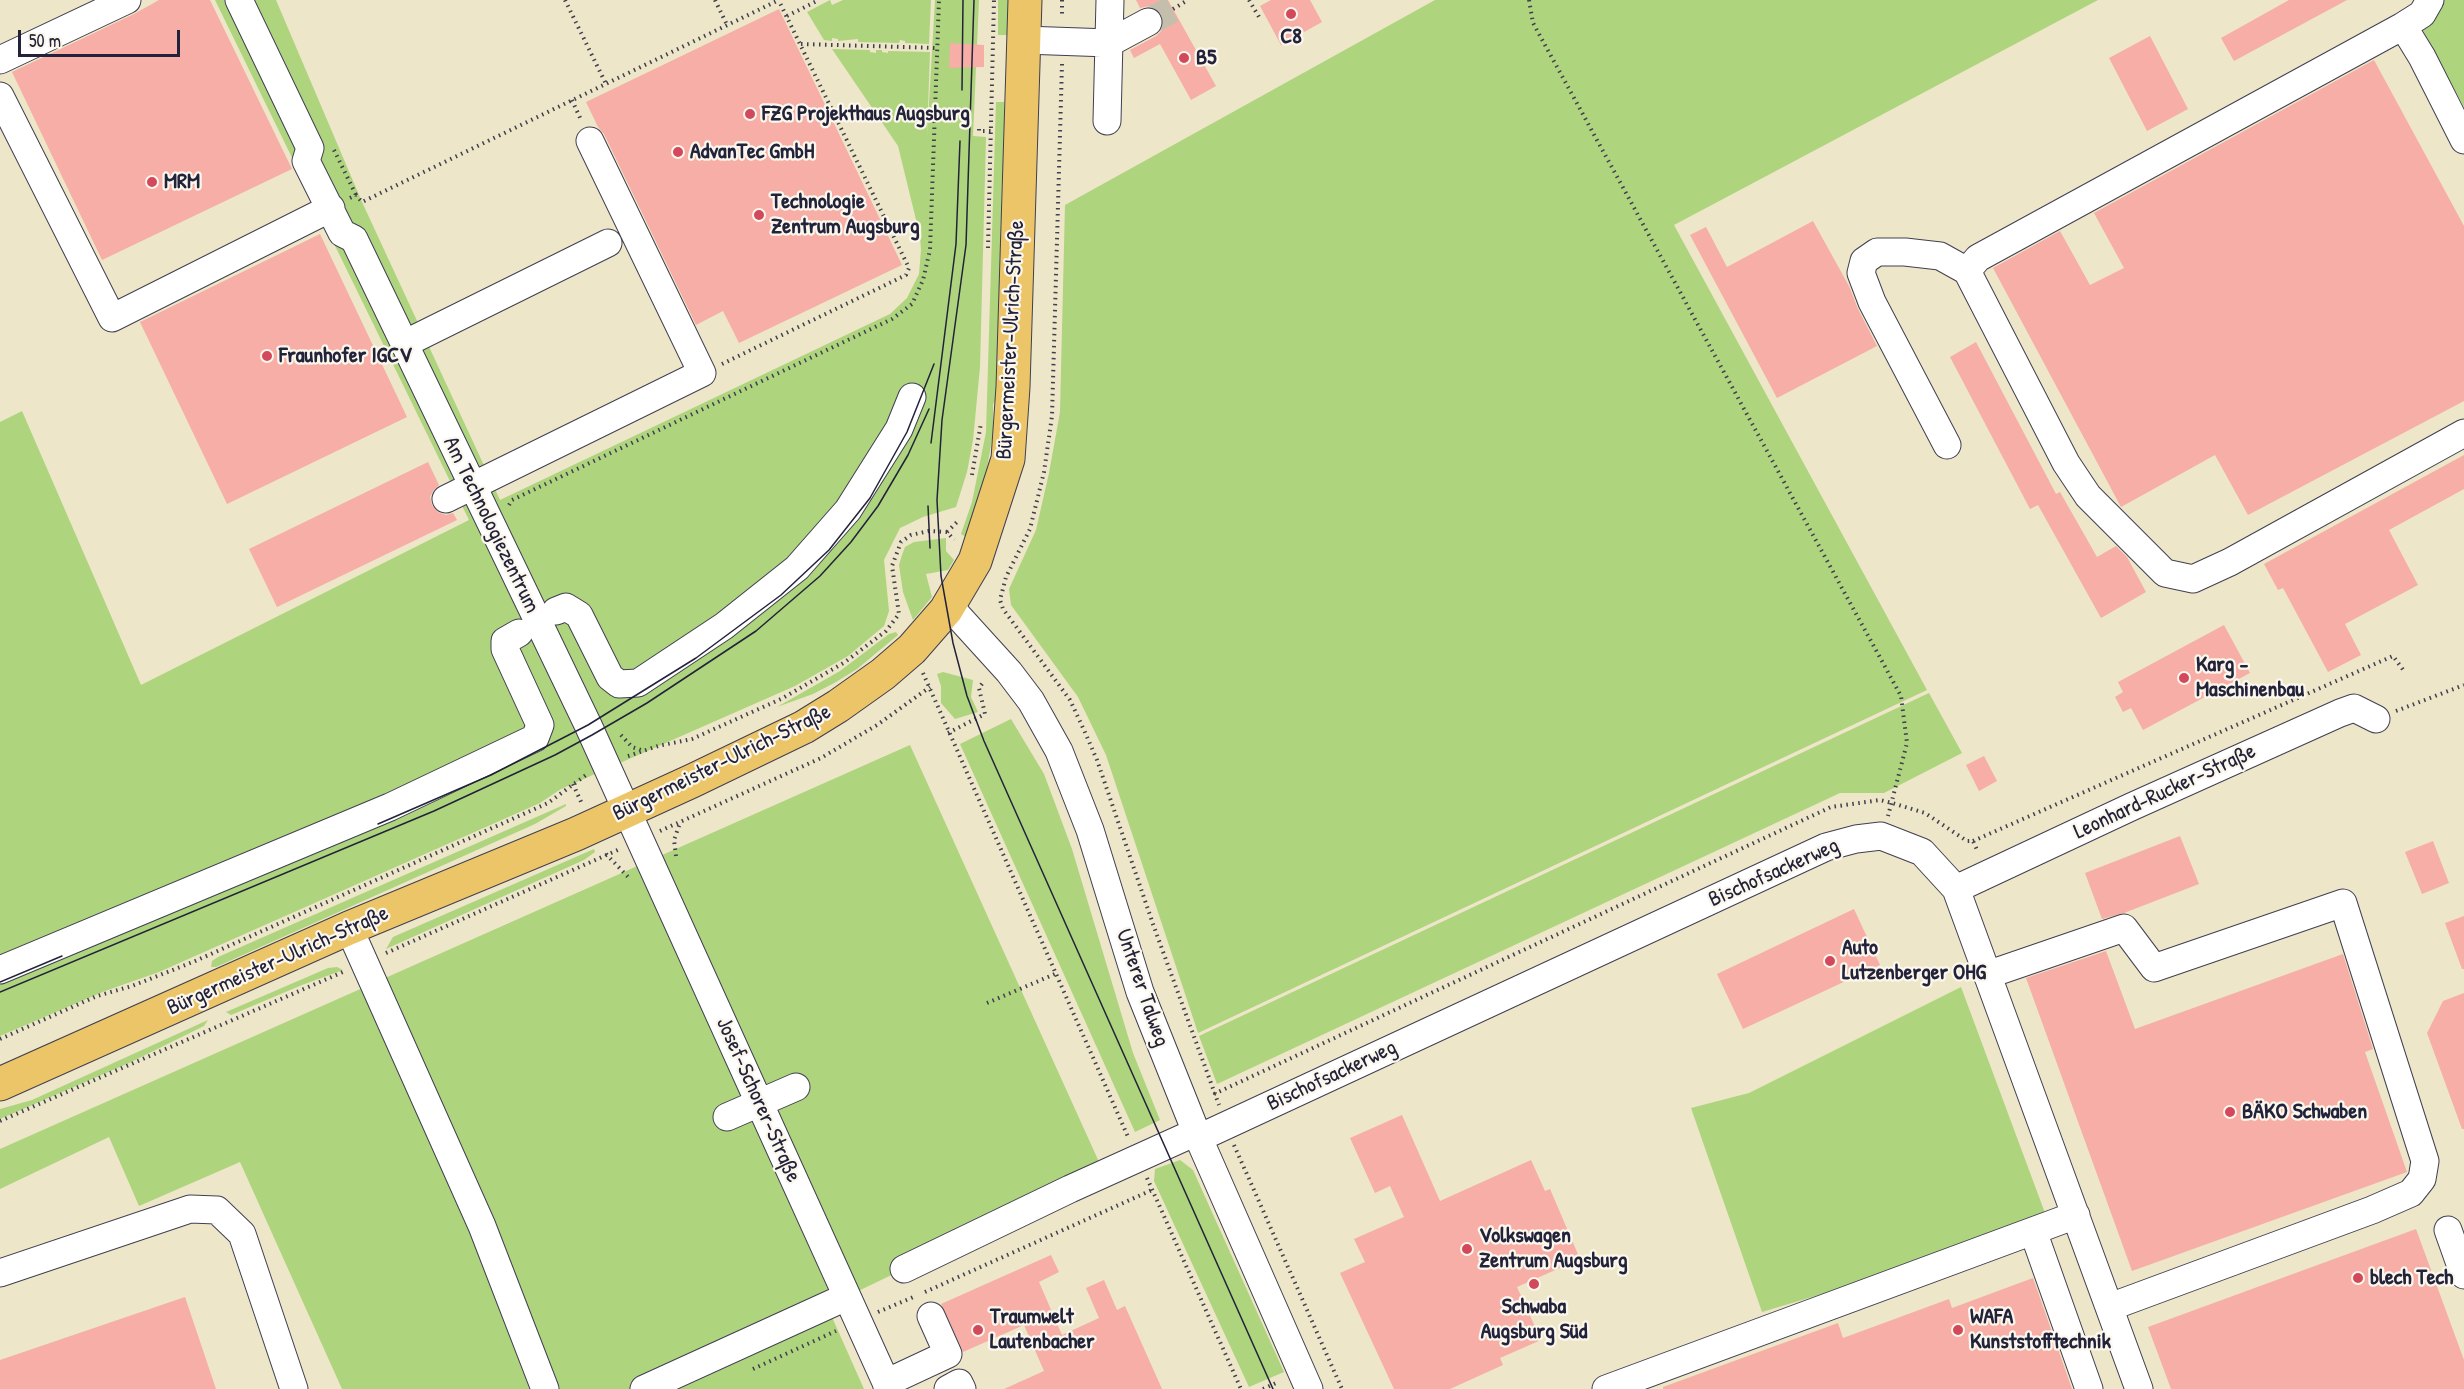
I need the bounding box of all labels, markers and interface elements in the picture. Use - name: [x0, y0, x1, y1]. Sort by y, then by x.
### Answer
- marker: C8: [1284, 7, 1298, 21]
- scale bar: [21, 18, 183, 56]
- place label: C8: [1280, 24, 1302, 50]
- text: 50 m: [29, 28, 61, 53]
- place label: B5: [1196, 45, 1216, 71]
- marker: B5: [1177, 51, 1191, 65]
- place label: FZG Projekthaus Augsburg: [762, 101, 970, 127]
- marker: FZG Projekthaus Augsburg: [743, 107, 757, 121]
- place label: AdvanTec GmbH: [690, 139, 814, 165]
- marker: AdvanTec GmbH: [671, 145, 685, 159]
- place label: MRM: [164, 169, 200, 195]
- marker: MRM: [145, 175, 159, 189]
- place label: Technologie Zentrum Augsburg: [771, 189, 920, 240]
- marker: Technologie Zentrum Augsburg: [752, 208, 766, 222]
- street label: Bürgermeister-Ulrich-Straße: [992, 220, 1030, 460]
- place label: Fraunhofer IGCV: [279, 343, 412, 369]
- marker: Fraunhofer IGCV: [260, 349, 274, 363]
- street label: Am Technologiezentrum: [437, 433, 545, 617]
- place label: Karg - Maschinenbau: [2196, 652, 2304, 704]
- marker: Karg - Maschinenbau: [2177, 671, 2191, 685]
- street label: Bürgermeister-Ulrich-Straße: [609, 699, 835, 827]
- street label: Leonhard-Rucker-Straße: [2070, 738, 2260, 846]
- street label: Bischofsackerweg: [1705, 833, 1843, 913]
- street label: Bürgermeister-Ulrich-Straße: [163, 900, 393, 1022]
- street label: Unterer Talweg: [1110, 926, 1174, 1050]
- place label: Auto Lutzenberger OHG: [1842, 935, 1986, 986]
- marker: Auto Lutzenberger OHG: [1823, 954, 1837, 968]
- street label: Josef-Schorer-Straße: [710, 1014, 806, 1186]
- street label: Bischofsackerweg: [1263, 1034, 1401, 1118]
- place label: BÄKO Schwaben: [2242, 1099, 2367, 1125]
- marker: BÄKO Schwaben: [2223, 1105, 2237, 1119]
- place label: Volkswagen Zentrum Augsburg: [1479, 1223, 1628, 1274]
- marker: Volkswagen Zentrum Augsburg: [1460, 1242, 1474, 1256]
- place label: blech Tech: [2370, 1265, 2453, 1291]
- marker: blech Tech: [2351, 1271, 2365, 1285]
- marker: Schwaba Augsburg Süd: [1527, 1277, 1541, 1291]
- place label: Schwaba Augsburg Süd: [1481, 1294, 1587, 1346]
- place label: Traumwelt Lautenbacher: [990, 1304, 1095, 1356]
- place label: WAFA Kunststofftechnik: [1970, 1304, 2111, 1356]
- marker: Traumwelt Lautenbacher: [971, 1323, 985, 1337]
- marker: WAFA Kunststofftechnik: [1951, 1323, 1965, 1337]

